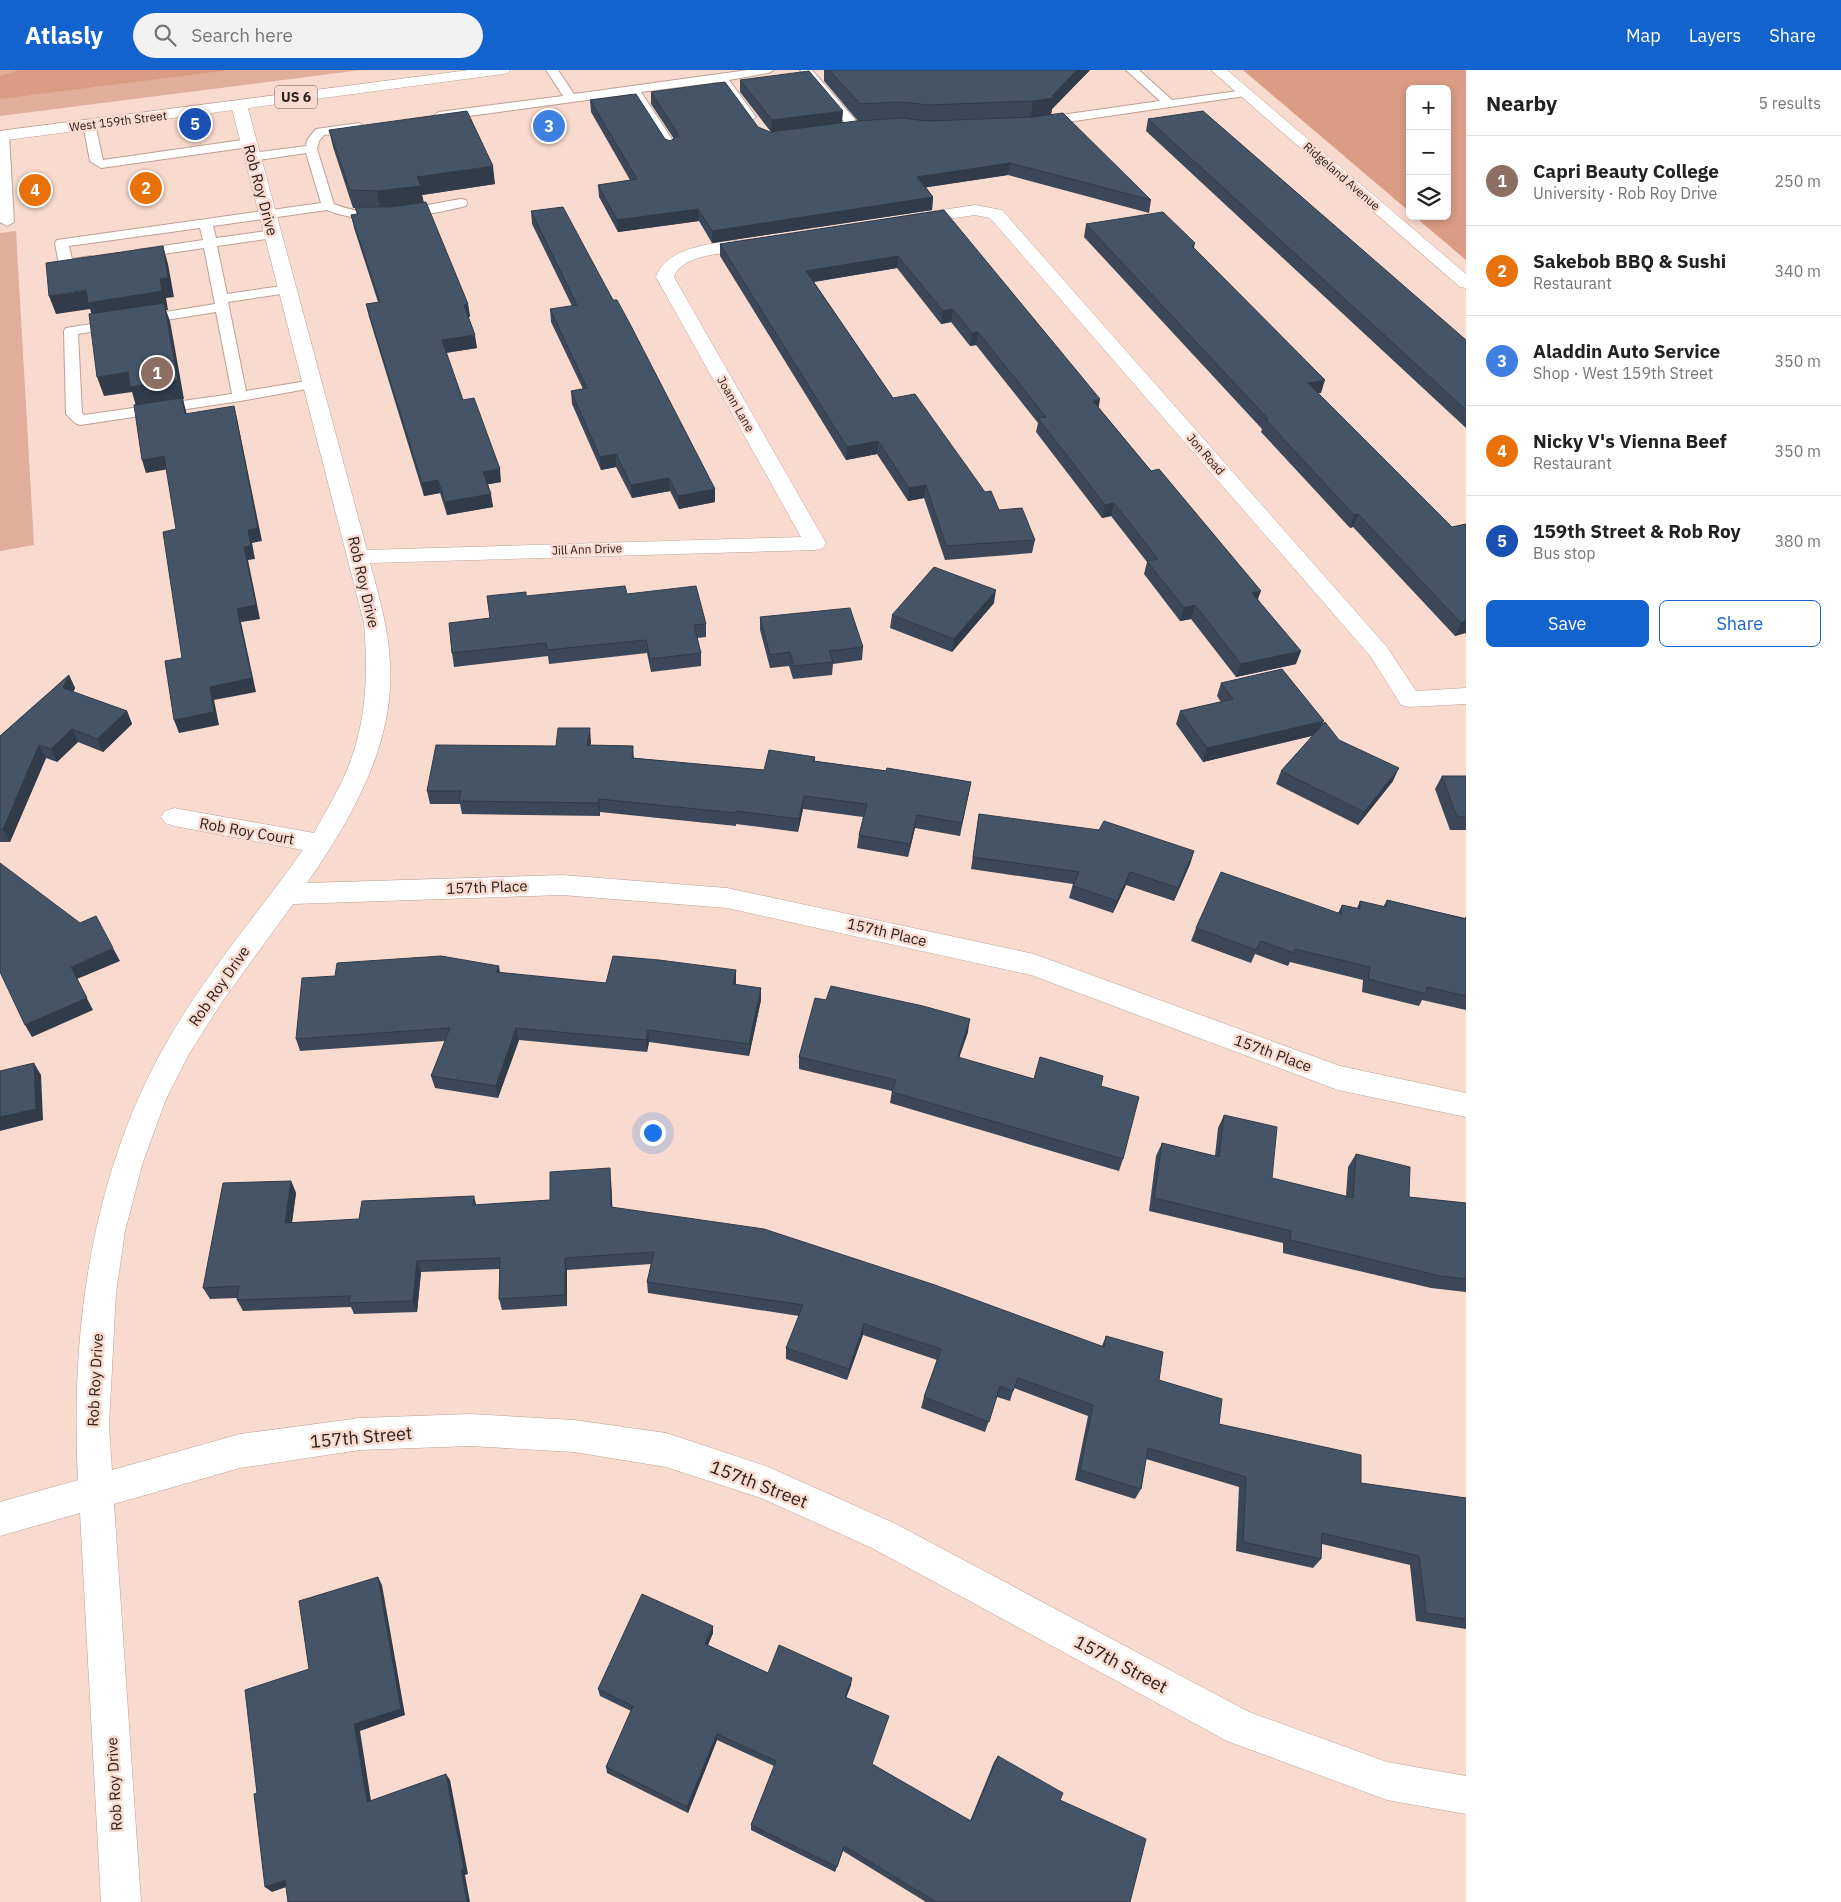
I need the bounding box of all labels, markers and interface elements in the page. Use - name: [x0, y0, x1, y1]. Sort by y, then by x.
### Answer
- search box: [133, 13, 483, 58]
- text: Atlasly: [25, 19, 103, 51]
- icon: search: [151, 21, 179, 49]
- text: Search here: [191, 23, 293, 47]
- text: Map: [1626, 24, 1661, 47]
- text: Layers: [1689, 24, 1741, 47]
- text: Share: [1769, 24, 1816, 47]
- map controls: [1406, 85, 1451, 220]
- button: +: [1406, 85, 1451, 130]
- road number: US 6: [275, 86, 317, 108]
- text: Nearby: [1486, 89, 1557, 117]
- text: 5 results: [1758, 93, 1821, 113]
- pin: 5: [179, 105, 211, 143]
- pin: 3: [533, 107, 565, 145]
- street label: West 159th Street: [68, 108, 168, 134]
- button: −: [1406, 130, 1451, 175]
- street label: Ridgeland Avenue: [1301, 139, 1384, 214]
- street label: Rob Roy Drive: [240, 142, 282, 238]
- text: Capri Beauty College: [1533, 159, 1719, 183]
- pin: 2: [130, 169, 162, 207]
- pin: 4: [19, 171, 51, 209]
- text: 1: [1497, 171, 1507, 191]
- text: 250 m: [1774, 171, 1821, 191]
- button: layers: [1406, 175, 1451, 220]
- text: University · Rob Roy Drive: [1533, 183, 1717, 203]
- text: Sakebob BBQ & Sushi: [1533, 249, 1726, 273]
- text: 2: [1497, 261, 1507, 281]
- text: 340 m: [1774, 261, 1821, 281]
- text: Restaurant: [1533, 273, 1612, 293]
- text: Aladdin Auto Service: [1533, 339, 1720, 363]
- text: 3: [1497, 351, 1507, 371]
- text: 350 m: [1774, 351, 1821, 371]
- pin: 1: [141, 354, 173, 392]
- text: Shop · West 159th Street: [1533, 363, 1713, 383]
- street label: Joann Lane: [714, 374, 758, 435]
- text: Nicky V's Vienna Beef: [1533, 429, 1727, 453]
- street label: Jon Road: [1184, 430, 1228, 478]
- text: 4: [1497, 441, 1507, 461]
- text: 350 m: [1774, 441, 1821, 461]
- text: Restaurant: [1533, 453, 1612, 473]
- text: 159th Street & Rob Roy: [1533, 519, 1741, 543]
- text: 5: [1497, 531, 1507, 551]
- text: 380 m: [1774, 531, 1821, 551]
- street label: Rob Roy Drive: [344, 534, 384, 630]
- street label: Jill Ann Drive: [552, 540, 623, 558]
- text: Bus stop: [1533, 543, 1596, 563]
- button: Save: [1486, 600, 1649, 647]
- button: Share: [1659, 600, 1821, 647]
- street label: Rob Roy Court: [198, 813, 296, 849]
- street label: 157th Place: [446, 876, 528, 898]
- street label: 157th Place: [845, 914, 929, 950]
- street label: Rob Roy Drive: [184, 942, 254, 1030]
- street label: 157th Place: [1232, 1030, 1314, 1076]
- your location: [640, 1120, 666, 1146]
- street label: Rob Roy Drive: [83, 1333, 107, 1427]
- street label: 157th Street: [309, 1421, 413, 1453]
- street label: 157th Street: [707, 1455, 811, 1513]
- street label: 157th Street: [1070, 1630, 1172, 1698]
- street label: Rob Roy Drive: [102, 1737, 126, 1831]

